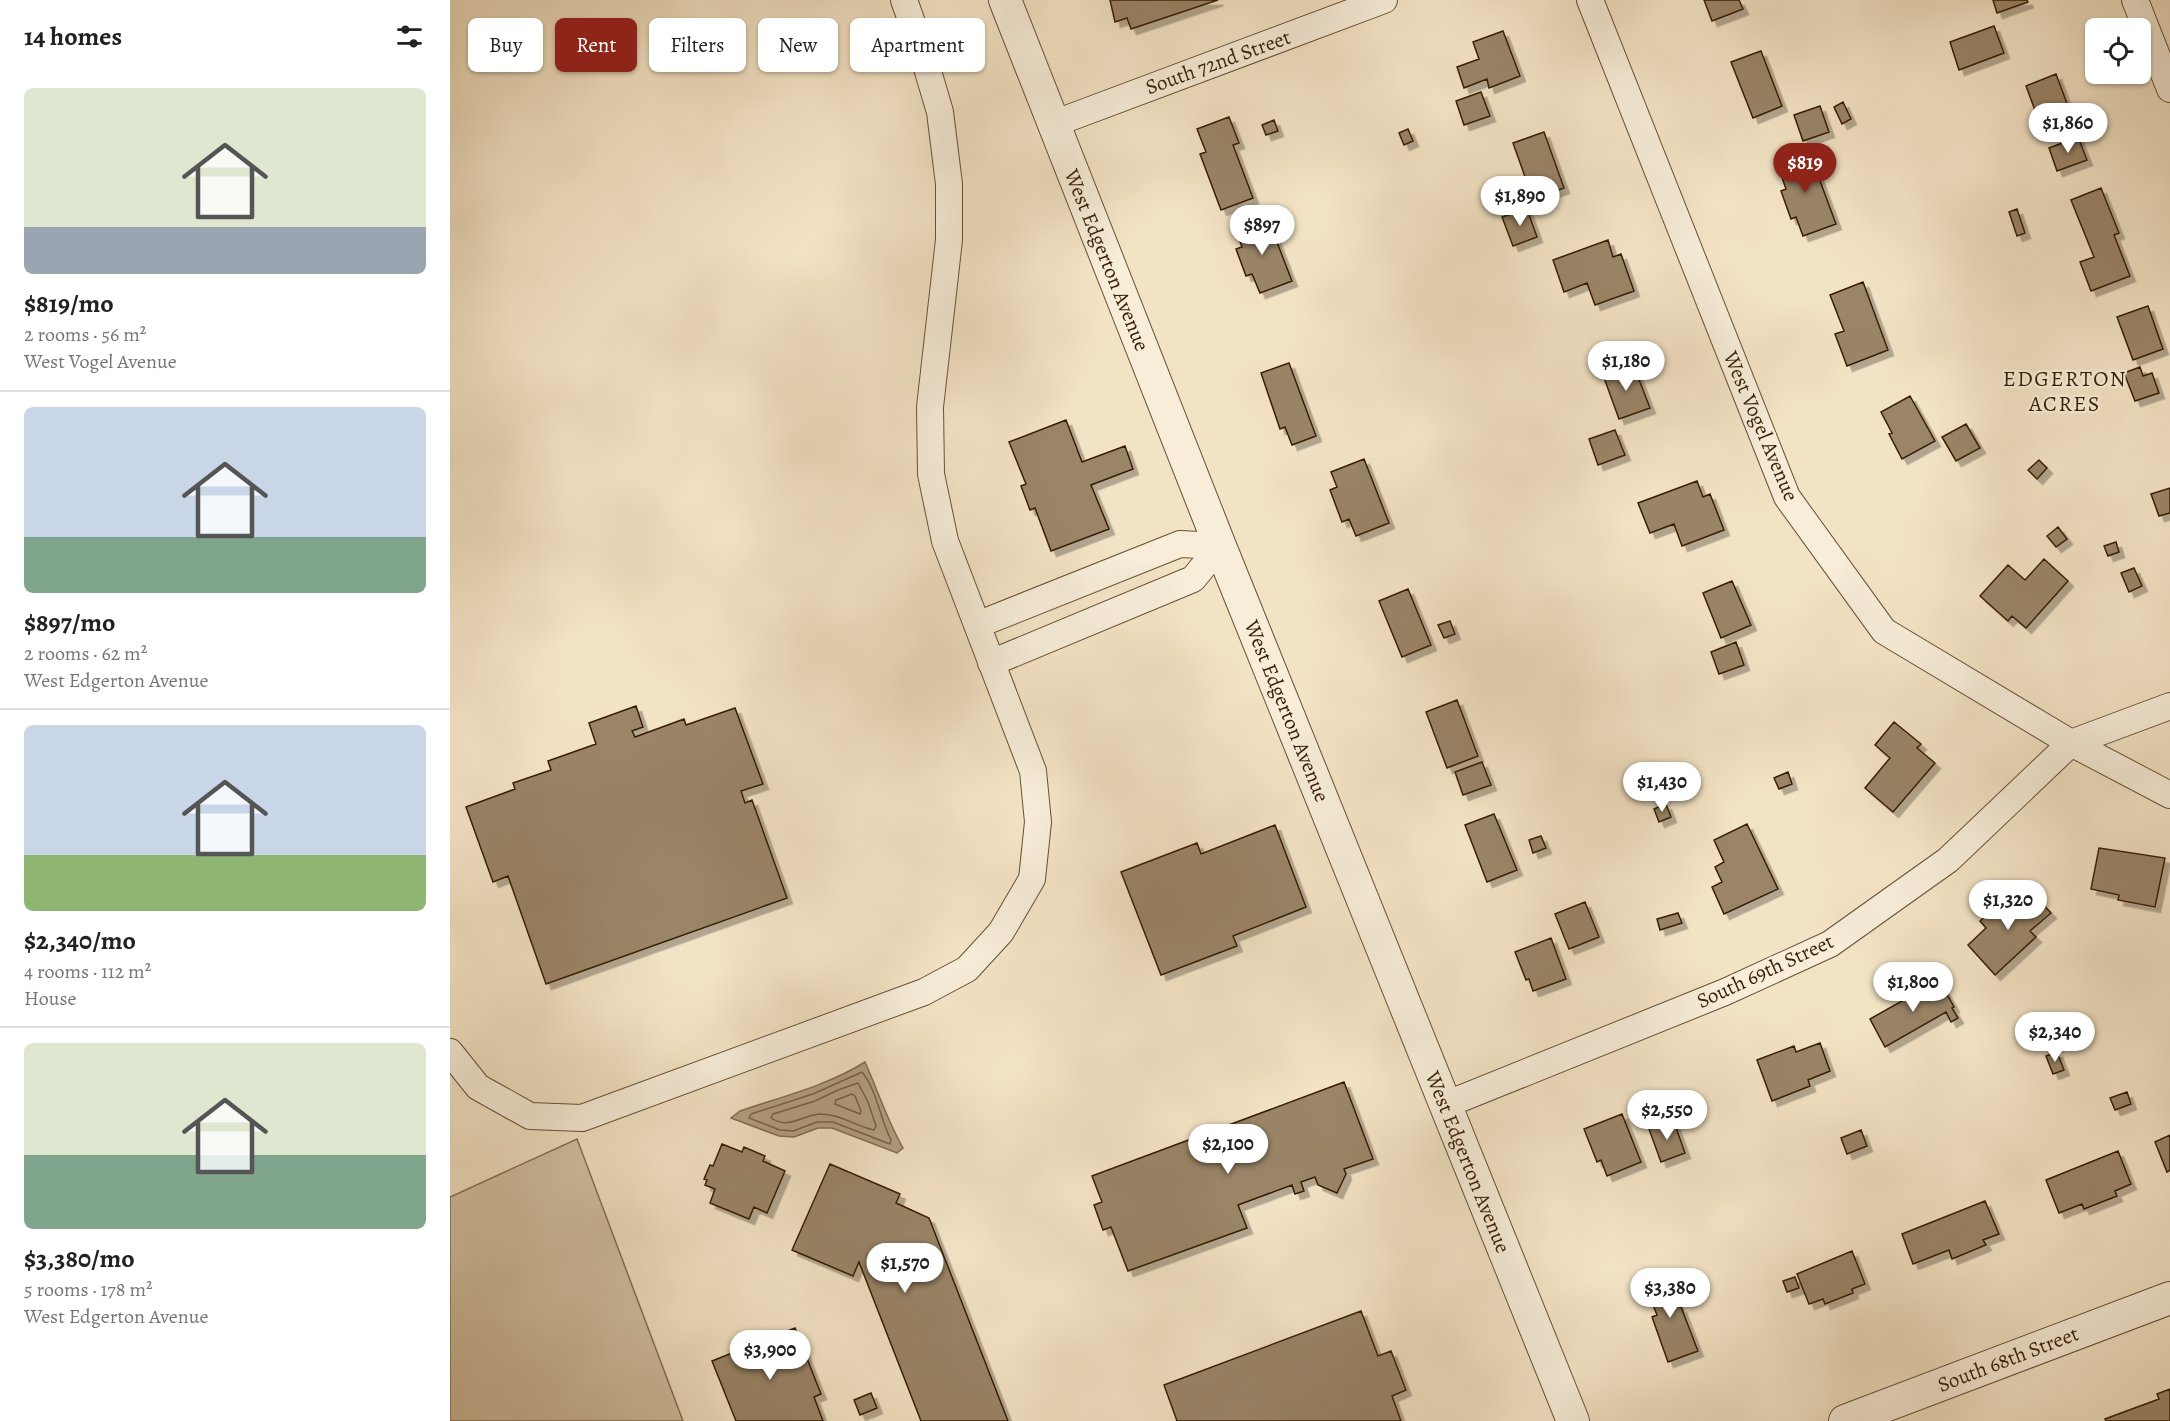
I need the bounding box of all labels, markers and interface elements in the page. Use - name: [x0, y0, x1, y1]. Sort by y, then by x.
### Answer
- chip: Buy: [468, 18, 543, 72]
- chip: Rent: [555, 18, 637, 72]
- chip: Filters: [649, 18, 746, 72]
- chip: New: [758, 18, 838, 72]
- chip: Apartment: [850, 18, 985, 72]
- map controls: [2085, 18, 2151, 84]
- button: locate: [2085, 18, 2151, 84]
- text: 14 homes: [24, 19, 122, 54]
- icon: filters: [393, 20, 426, 53]
- street label: South 72nd Street: [1142, 23, 1294, 101]
- pin: $1,860: [2019, 103, 2117, 154]
- text: $1,860: [2043, 109, 2093, 136]
- icon: home: [171, 127, 279, 235]
- pin: $819: [1769, 143, 1841, 194]
- text: $819: [1787, 149, 1823, 176]
- street label: West Edgerton Avenue: [1057, 164, 1156, 355]
- pin: $1,890: [1471, 176, 1569, 227]
- text: $1,890: [1495, 182, 1545, 209]
- pin: $897: [1226, 205, 1298, 256]
- text: $897: [1244, 211, 1280, 238]
- text: $819/mo: [24, 286, 114, 321]
- text: 2 rooms · 56 m²: [24, 321, 146, 348]
- pin: $1,180: [1577, 341, 1675, 392]
- street label: West Vogel Avenue: [1716, 346, 1805, 505]
- text: $1,180: [1602, 347, 1650, 374]
- text: West Vogel Avenue: [24, 348, 177, 375]
- district label: EDGERTON ACRES: [2003, 364, 2127, 419]
- icon: home: [171, 446, 279, 554]
- text: $897/mo: [24, 605, 116, 640]
- street label: West Edgerton Avenue: [1237, 615, 1336, 806]
- text: 2 rooms · 62 m²: [24, 640, 147, 667]
- text: West Edgerton Avenue: [24, 667, 208, 694]
- pin: $1,430: [1613, 762, 1711, 813]
- icon: home: [171, 764, 279, 872]
- text: $1,430: [1637, 768, 1687, 795]
- pin: $1,320: [1959, 880, 2057, 931]
- text: $1,320: [1983, 886, 2033, 913]
- text: $2,340/mo: [24, 923, 136, 958]
- street label: South 69th Street: [1692, 927, 1838, 1015]
- text: 4 rooms · 112 m²: [24, 958, 151, 985]
- pin: $1,800: [1864, 962, 1962, 1013]
- text: $1,800: [1887, 968, 1939, 995]
- text: House: [24, 985, 76, 1012]
- pin: $2,340: [2006, 1012, 2104, 1063]
- text: $2,340: [2029, 1018, 2081, 1045]
- street label: West Edgerton Avenue: [1418, 1066, 1517, 1257]
- icon: home: [171, 1082, 279, 1190]
- pin: $2,550: [1618, 1090, 1716, 1141]
- text: $2,550: [1641, 1096, 1693, 1123]
- pin: $2,100: [1179, 1124, 1277, 1175]
- text: $2,100: [1202, 1130, 1254, 1157]
- text: $3,380/mo: [24, 1241, 135, 1276]
- pin: $1,570: [856, 1243, 954, 1294]
- text: $1,570: [881, 1249, 930, 1276]
- pin: $3,380: [1621, 1268, 1719, 1319]
- text: $3,380: [1644, 1274, 1696, 1301]
- text: 5 rooms · 178 m²: [24, 1276, 153, 1303]
- text: West Edgerton Avenue: [24, 1303, 208, 1330]
- street label: South 68th Street: [1934, 1319, 2082, 1399]
- pin: $3,900: [721, 1330, 819, 1381]
- text: $3,900: [744, 1336, 796, 1363]

